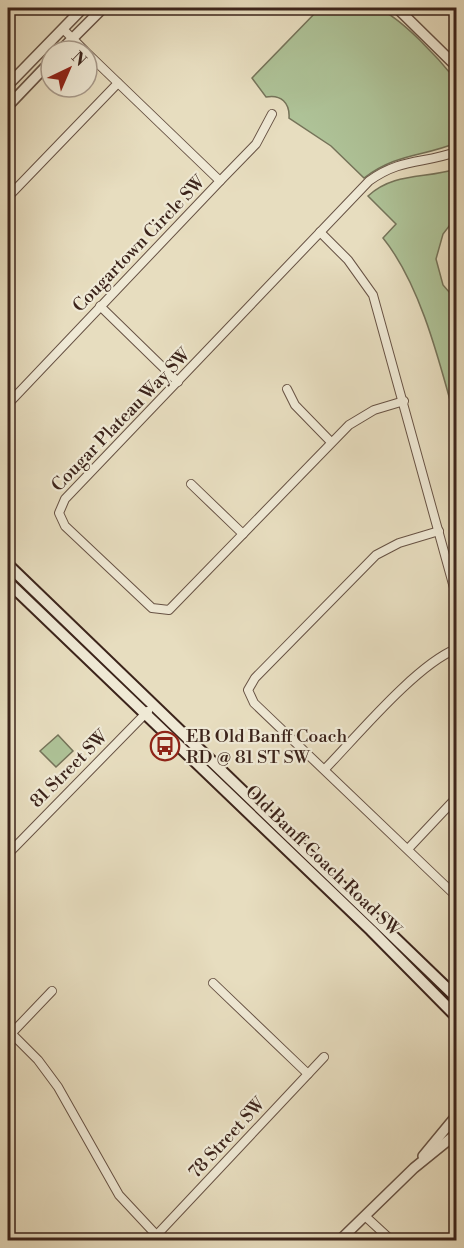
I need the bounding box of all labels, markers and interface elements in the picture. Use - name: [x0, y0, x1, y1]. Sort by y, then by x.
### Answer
- north arrow: [39, 39, 99, 99]
- text: N: [67, 47, 90, 71]
- street label: Cougartown Circle SW: [68, 170, 211, 317]
- street label: Cougar Plateau Way SW: [47, 343, 196, 497]
- street label: 81 Street SW: [25, 725, 113, 813]
- place label: EB Old Banff Coach RD @ 81 ST SW: [186, 725, 347, 769]
- bus stop icon: EB Old Banff Coach RD @ 81 ST SW: [149, 730, 181, 762]
- street label: Old Banff Coach Road SW: [240, 781, 406, 942]
- street label: 78 Street SW: [184, 1092, 271, 1183]

